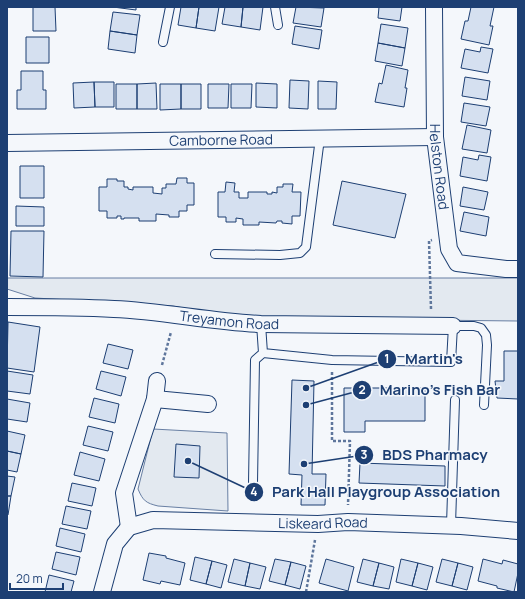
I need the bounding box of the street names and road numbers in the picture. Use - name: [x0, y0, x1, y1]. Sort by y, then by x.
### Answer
- street label: Helston Road: [426, 124, 454, 211]
- street label: Camborne Road: [169, 129, 273, 150]
- street label: Treyamon Road: [178, 306, 279, 333]
- street label: Liskeard Road: [278, 512, 368, 533]

